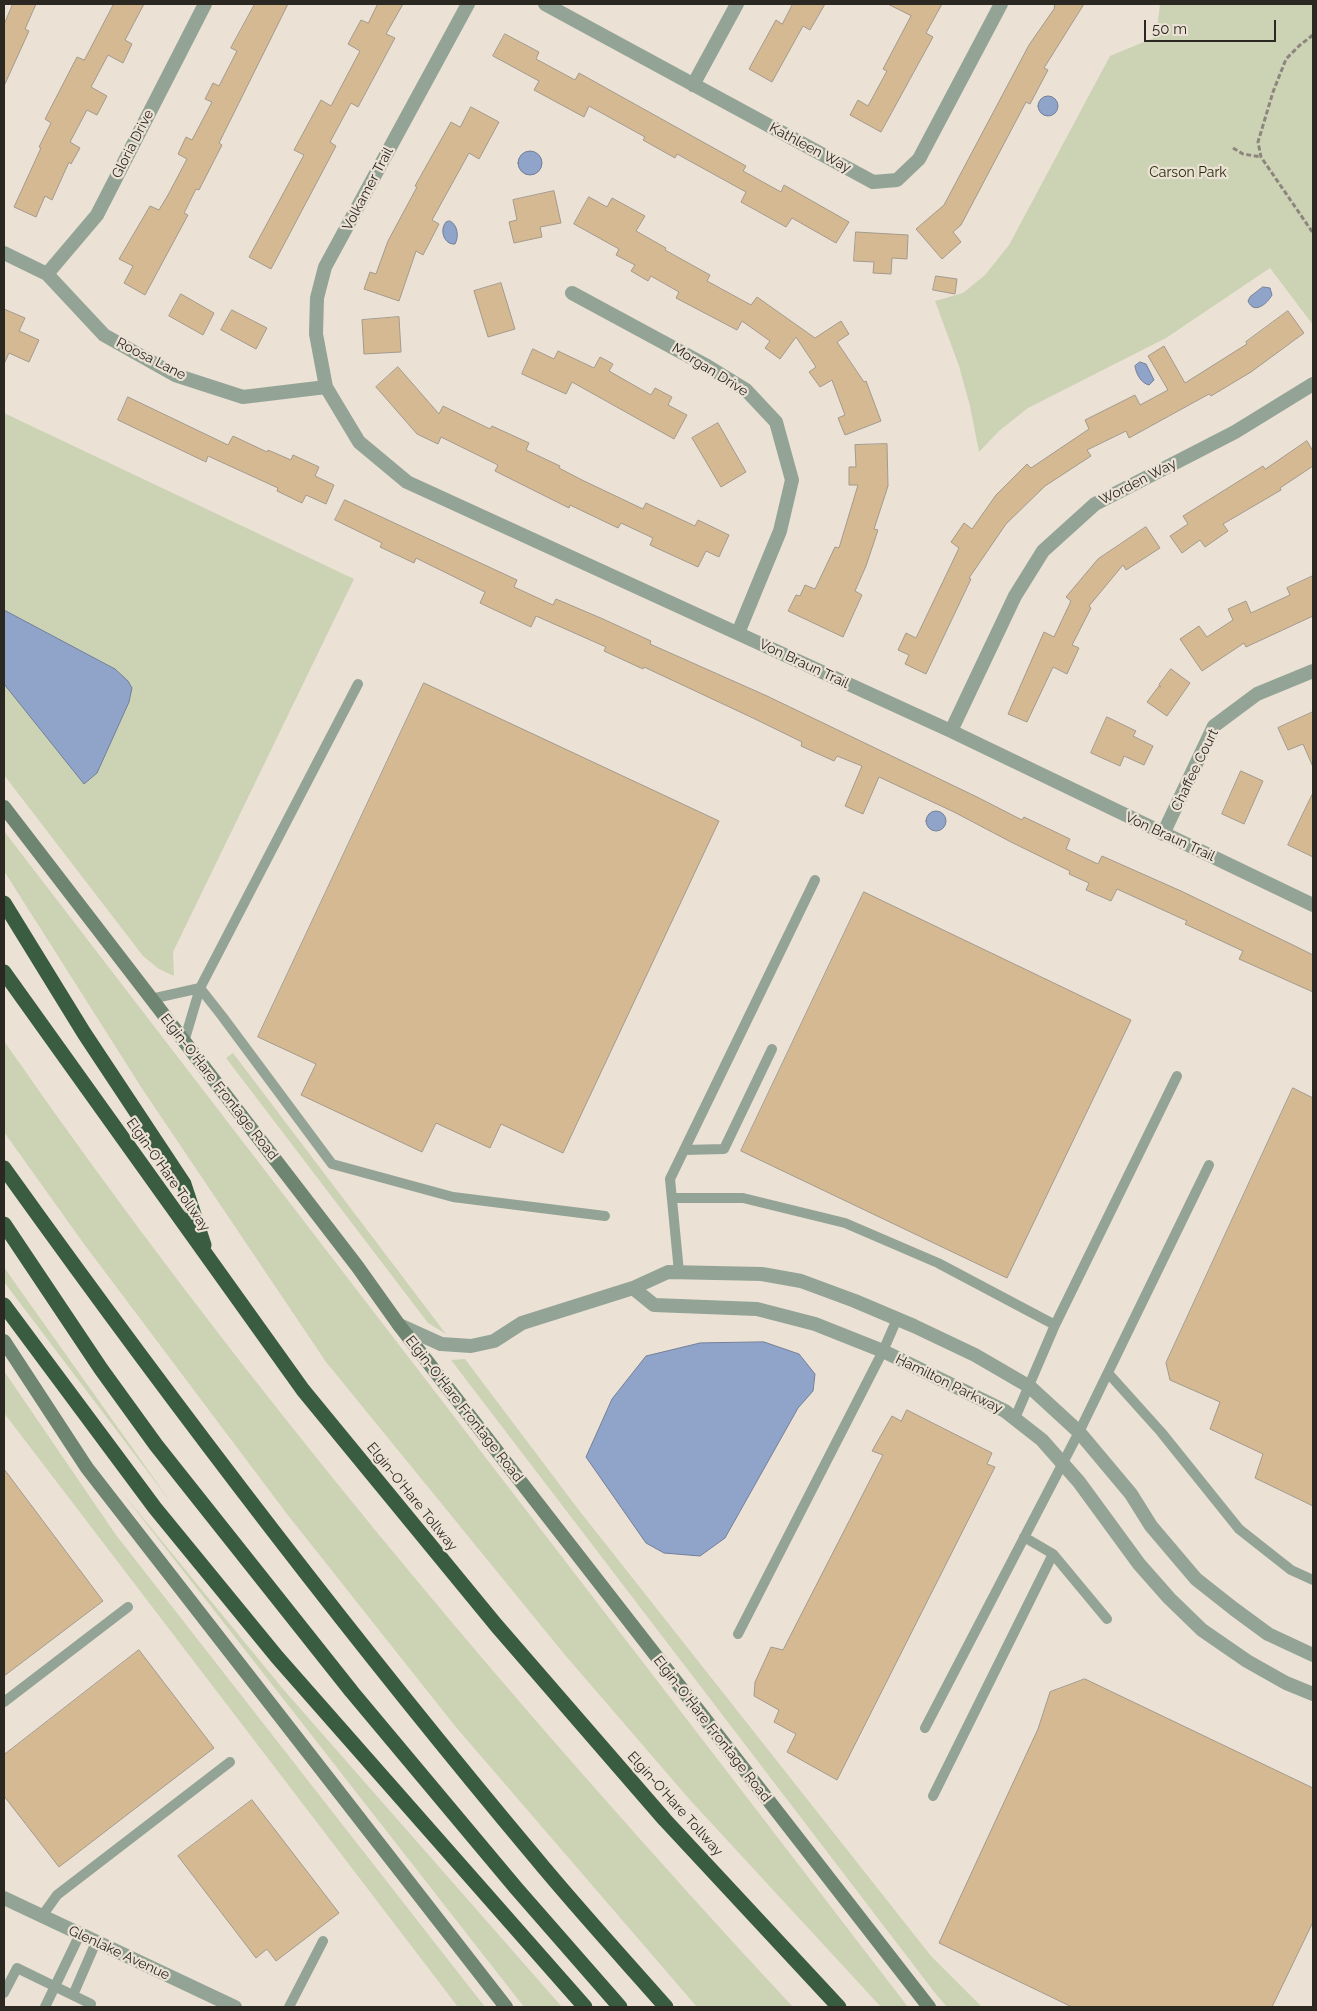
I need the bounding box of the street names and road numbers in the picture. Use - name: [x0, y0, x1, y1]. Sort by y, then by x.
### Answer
- street label: Gloria Drive: [109, 107, 157, 181]
- street label: Kathleen Way: [766, 119, 854, 177]
- street label: Volkamer Trail: [339, 144, 397, 234]
- street label: Roosa Lane: [113, 334, 189, 384]
- street label: Morgan Drive: [669, 340, 751, 400]
- street label: Worden Way: [1097, 455, 1179, 509]
- street label: Von Braun Trail: [756, 636, 852, 692]
- street label: Chaffee Court: [1168, 726, 1222, 814]
- street label: Von Braun Trail: [1122, 809, 1218, 865]
- street label: Elgin-O'Hare Frontage Road: [157, 1011, 281, 1163]
- street label: Elgin-O'Hare Tollway: [123, 1115, 213, 1235]
- street label: Elgin-O'Hare Frontage Road: [402, 1333, 526, 1485]
- street label: Hamilton Parkway: [893, 1351, 1005, 1417]
- street label: Elgin-O'Hare Tollway: [363, 1439, 461, 1555]
- street label: Elgin-O'Hare Frontage Road: [650, 1653, 774, 1805]
- street label: Elgin-O'Hare Tollway: [624, 1748, 726, 1860]
- street label: Glenlake Avenue: [66, 1922, 172, 1984]

